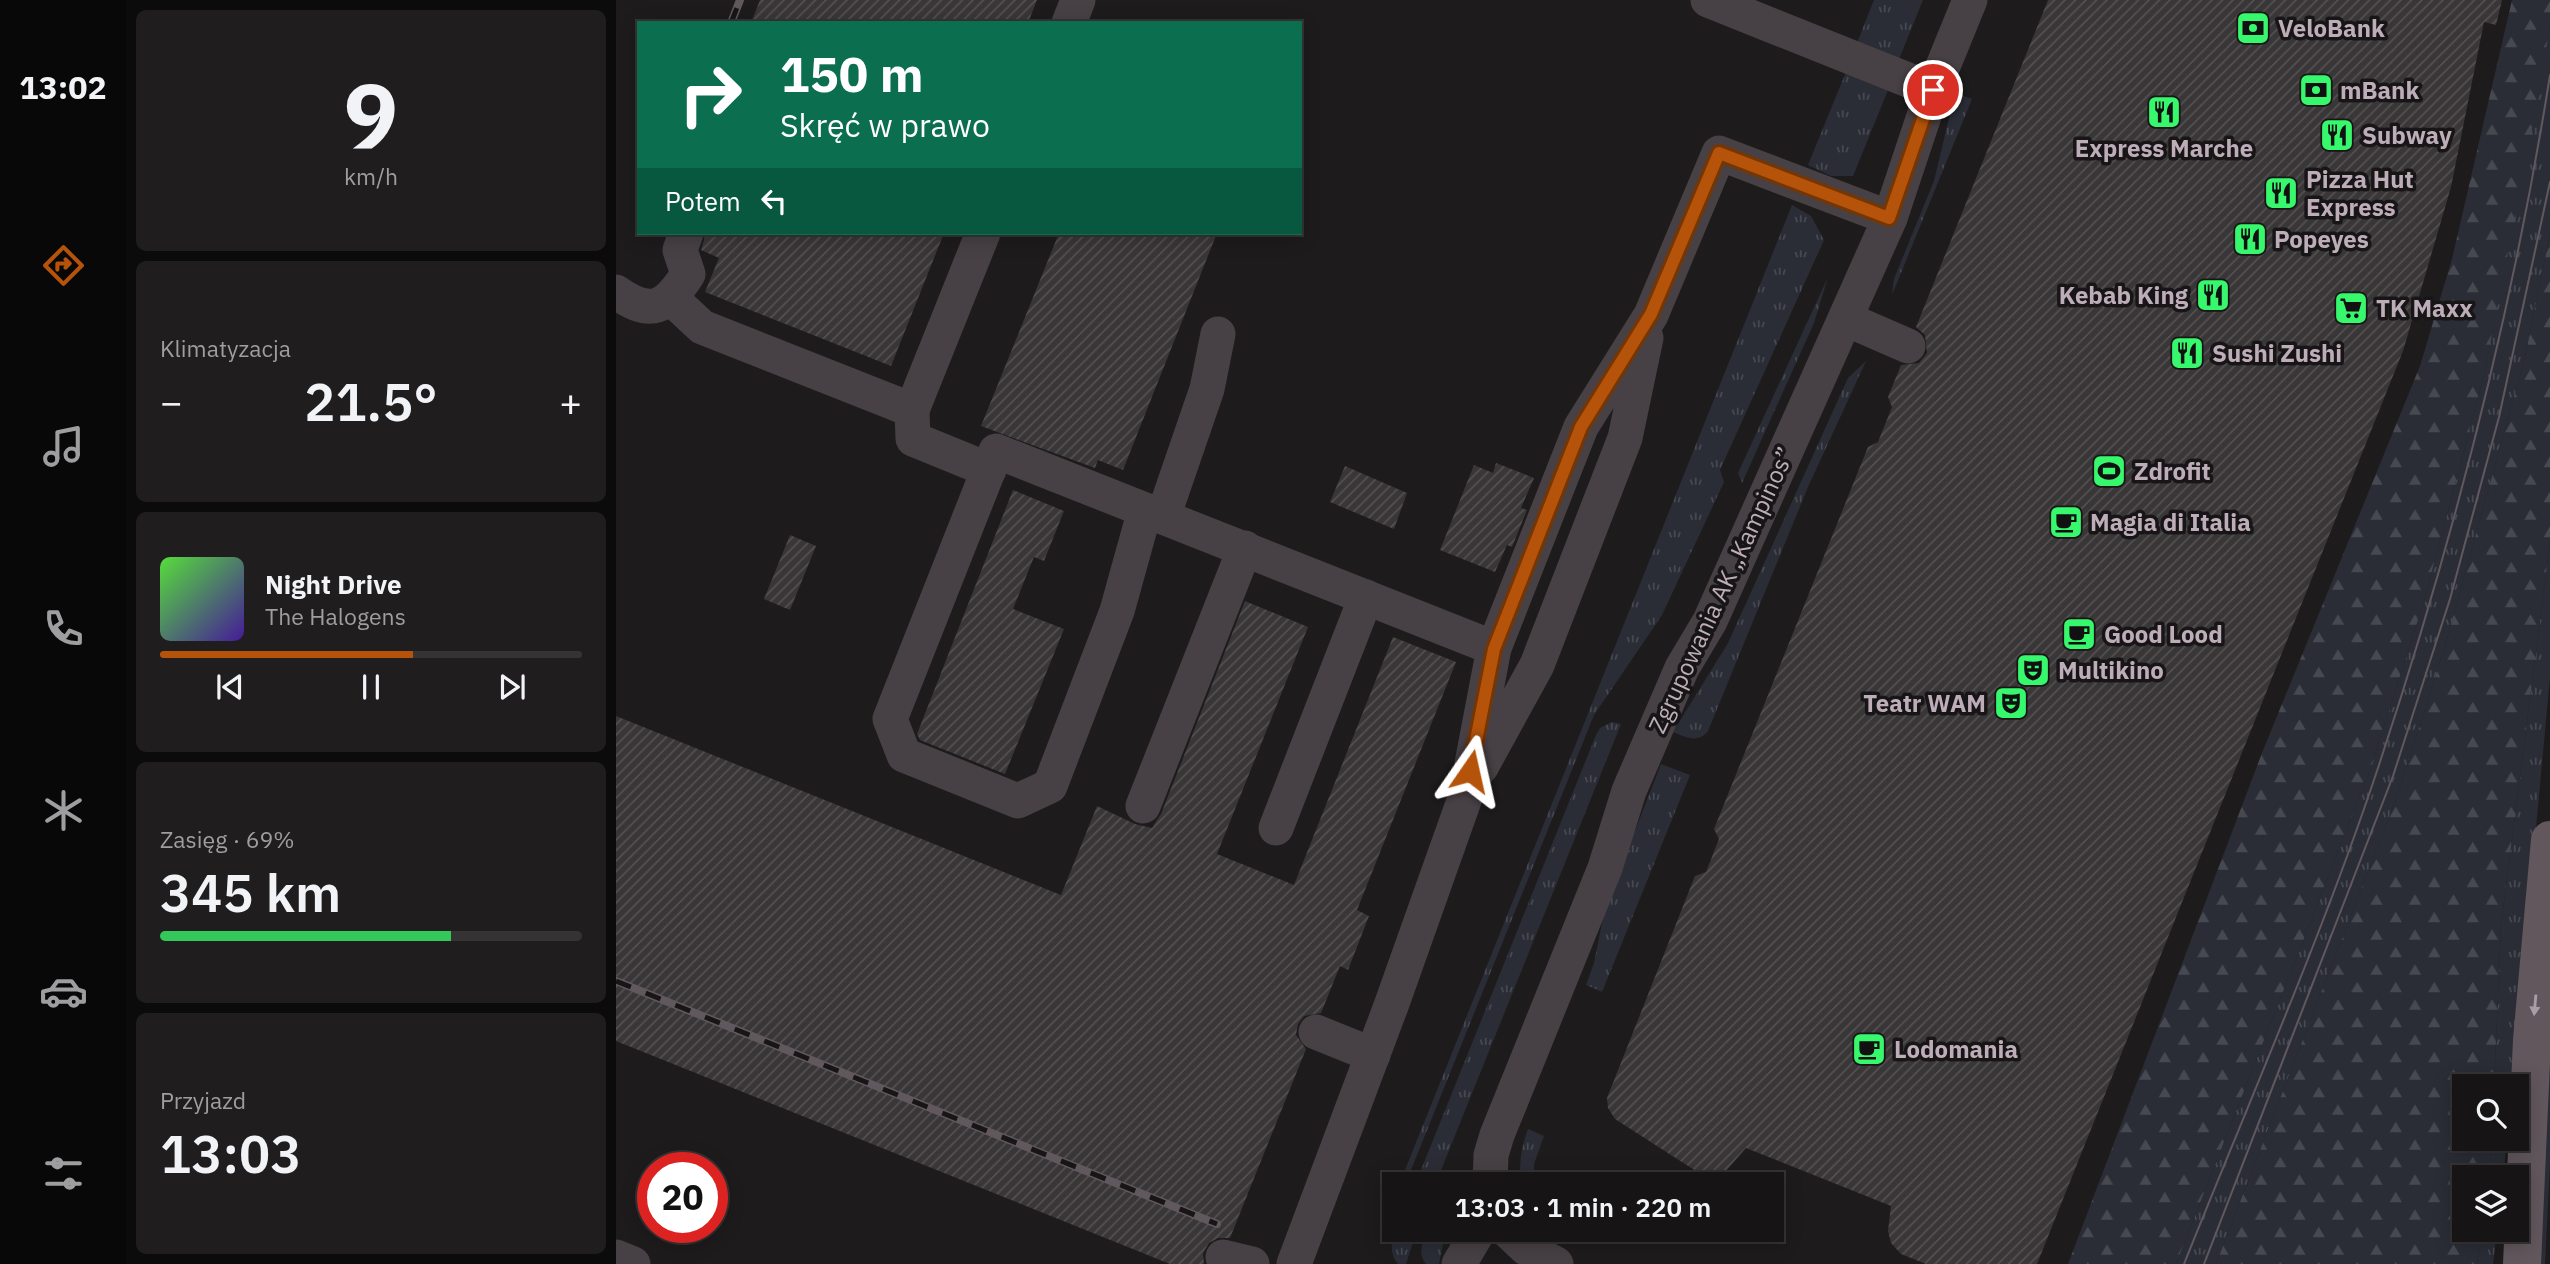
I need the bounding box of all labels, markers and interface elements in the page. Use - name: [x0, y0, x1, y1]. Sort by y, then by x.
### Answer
- bank icon: VeloBank: [2234, 9, 2272, 47]
- place label: VeloBank: [2278, 12, 2385, 44]
- text: 150 m: [780, 42, 924, 105]
- icon: right: [665, 49, 756, 140]
- text: 9: [344, 56, 398, 174]
- pin: [1903, 60, 1963, 120]
- text: 13:02: [19, 66, 107, 108]
- icon: arrive: [1914, 71, 1952, 109]
- bank icon: mBank: [2297, 71, 2335, 109]
- place label: mBank: [2340, 74, 2419, 106]
- restaurant icon: Express Marche: [2145, 93, 2183, 131]
- text: Skręć w prawo: [780, 104, 990, 146]
- restaurant icon: Subway: [2318, 116, 2356, 154]
- place label: Subway: [2362, 119, 2452, 151]
- place label: Express Marche: [2075, 132, 2253, 164]
- text: km/h: [344, 161, 398, 191]
- place label: Pizza Hut Express: [2306, 163, 2414, 223]
- restaurant icon: Pizza Hut Express: [2262, 174, 2300, 212]
- icon: left: [755, 182, 793, 220]
- text: Potem: [665, 184, 741, 218]
- restaurant icon: Popeyes: [2231, 220, 2269, 258]
- place label: Popeyes: [2274, 223, 2369, 255]
- icon: directions: [39, 241, 88, 290]
- restaurant icon: Kebab King: [2194, 276, 2232, 314]
- place label: Kebab King: [2059, 279, 2189, 311]
- supermarket icon: TK Maxx: [2332, 289, 2370, 327]
- place label: TK Maxx: [2376, 292, 2473, 324]
- text: Klimatyzacja: [160, 333, 291, 363]
- restaurant icon: Sushi Zushi: [2168, 334, 2206, 372]
- place label: Sushi Zushi: [2212, 337, 2342, 369]
- text: 21.5°: [304, 368, 438, 435]
- text: −: [160, 377, 183, 426]
- text: +: [559, 377, 582, 426]
- icon: music: [39, 422, 88, 471]
- street label: Zgrupowania AK „Kampinos”: [1641, 442, 1801, 738]
- sports icon: Zdrofit: [2090, 452, 2128, 490]
- place label: Zdrofit: [2134, 455, 2211, 487]
- cafe icon: Magia di Italia: [2047, 503, 2085, 541]
- place label: Magia di Italia: [2090, 506, 2251, 538]
- text: Night Drive: [265, 567, 402, 601]
- text: The Halogens: [265, 601, 406, 631]
- icon: phone: [39, 604, 88, 653]
- cafe icon: Good Lood: [2060, 615, 2098, 653]
- place label: Good Lood: [2104, 618, 2223, 650]
- theatre icon: Multikino: [2014, 651, 2052, 689]
- place label: Multikino: [2058, 654, 2164, 686]
- icon: previous: [211, 668, 249, 706]
- icon: pause: [352, 668, 390, 706]
- icon: next: [493, 668, 531, 706]
- theatre icon: Teatr WAM: [1992, 684, 2030, 722]
- place label: Teatr WAM: [1863, 687, 1986, 719]
- position arrow: [1433, 734, 1507, 808]
- icon: climate: [39, 786, 88, 835]
- text: Zasięg · 69%: [160, 824, 295, 854]
- text: 345 km: [160, 859, 341, 926]
- icon: car: [39, 967, 88, 1016]
- one-way arrow: [2529, 995, 2540, 1017]
- cafe icon: Lodomania: [1850, 1030, 1888, 1068]
- place label: Lodomania: [1894, 1033, 2018, 1065]
- map controls: [2452, 1074, 2529, 1242]
- button: search: [2452, 1074, 2529, 1151]
- text: Przyjazd: [160, 1085, 246, 1115]
- text: 13:03: [160, 1120, 301, 1187]
- icon: filters: [39, 1149, 88, 1198]
- speed limit sign: 20: [637, 1152, 728, 1243]
- button: layers: [2452, 1165, 2529, 1242]
- text: 13:03 · 1 min · 220 m: [1455, 1190, 1711, 1224]

